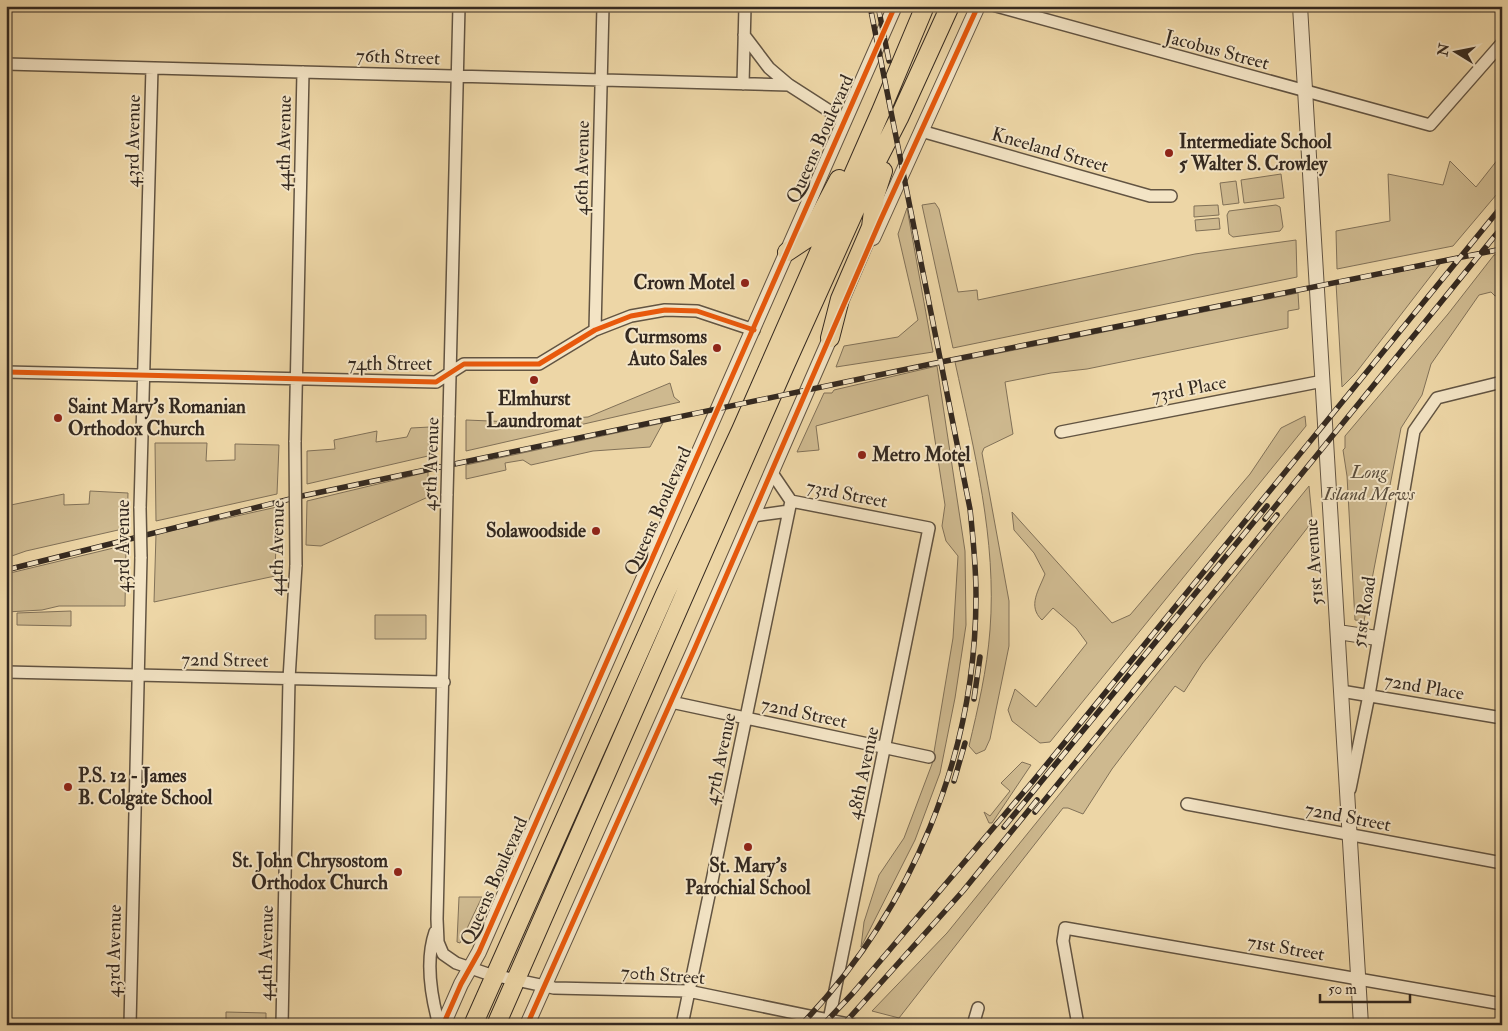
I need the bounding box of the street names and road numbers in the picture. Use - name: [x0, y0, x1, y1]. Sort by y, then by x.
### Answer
- street label: Jacobus Street: [1161, 24, 1272, 75]
- street label: 76th Street: [355, 44, 441, 70]
- street label: Queens Boulevard: [781, 70, 859, 207]
- street label: 43rd Avenue: [120, 94, 146, 188]
- street label: 44th Avenue: [271, 95, 297, 191]
- street label: 46th Avenue: [569, 120, 595, 216]
- street label: Kneeland Street: [989, 122, 1111, 178]
- street label: 74th Street: [348, 352, 432, 376]
- street label: 73rd Place: [1150, 370, 1229, 408]
- street label: 45th Avenue: [417, 417, 445, 511]
- street label: Queens Boulevard: [619, 442, 697, 579]
- street label: 73rd Street: [804, 474, 890, 514]
- street label: 43rd Avenue: [111, 500, 135, 592]
- street label: 44th Avenue: [264, 500, 290, 596]
- street label: 51st Avenue: [1299, 518, 1329, 606]
- street label: 51st Road: [1347, 574, 1382, 649]
- street label: 72nd Street: [181, 647, 269, 673]
- street label: 72nd Place: [1382, 668, 1466, 706]
- street label: 72nd Street: [759, 692, 849, 734]
- street label: 47th Avenue: [699, 711, 741, 807]
- street label: 48th Avenue: [841, 724, 885, 822]
- street label: 72nd Street: [1303, 797, 1393, 837]
- street label: Queens Boulevard: [455, 812, 533, 949]
- street label: 43rd Avenue: [101, 904, 127, 998]
- street label: 44th Avenue: [253, 905, 279, 1001]
- street label: 71st Street: [1246, 929, 1326, 967]
- street label: 70th Street: [620, 960, 706, 990]

